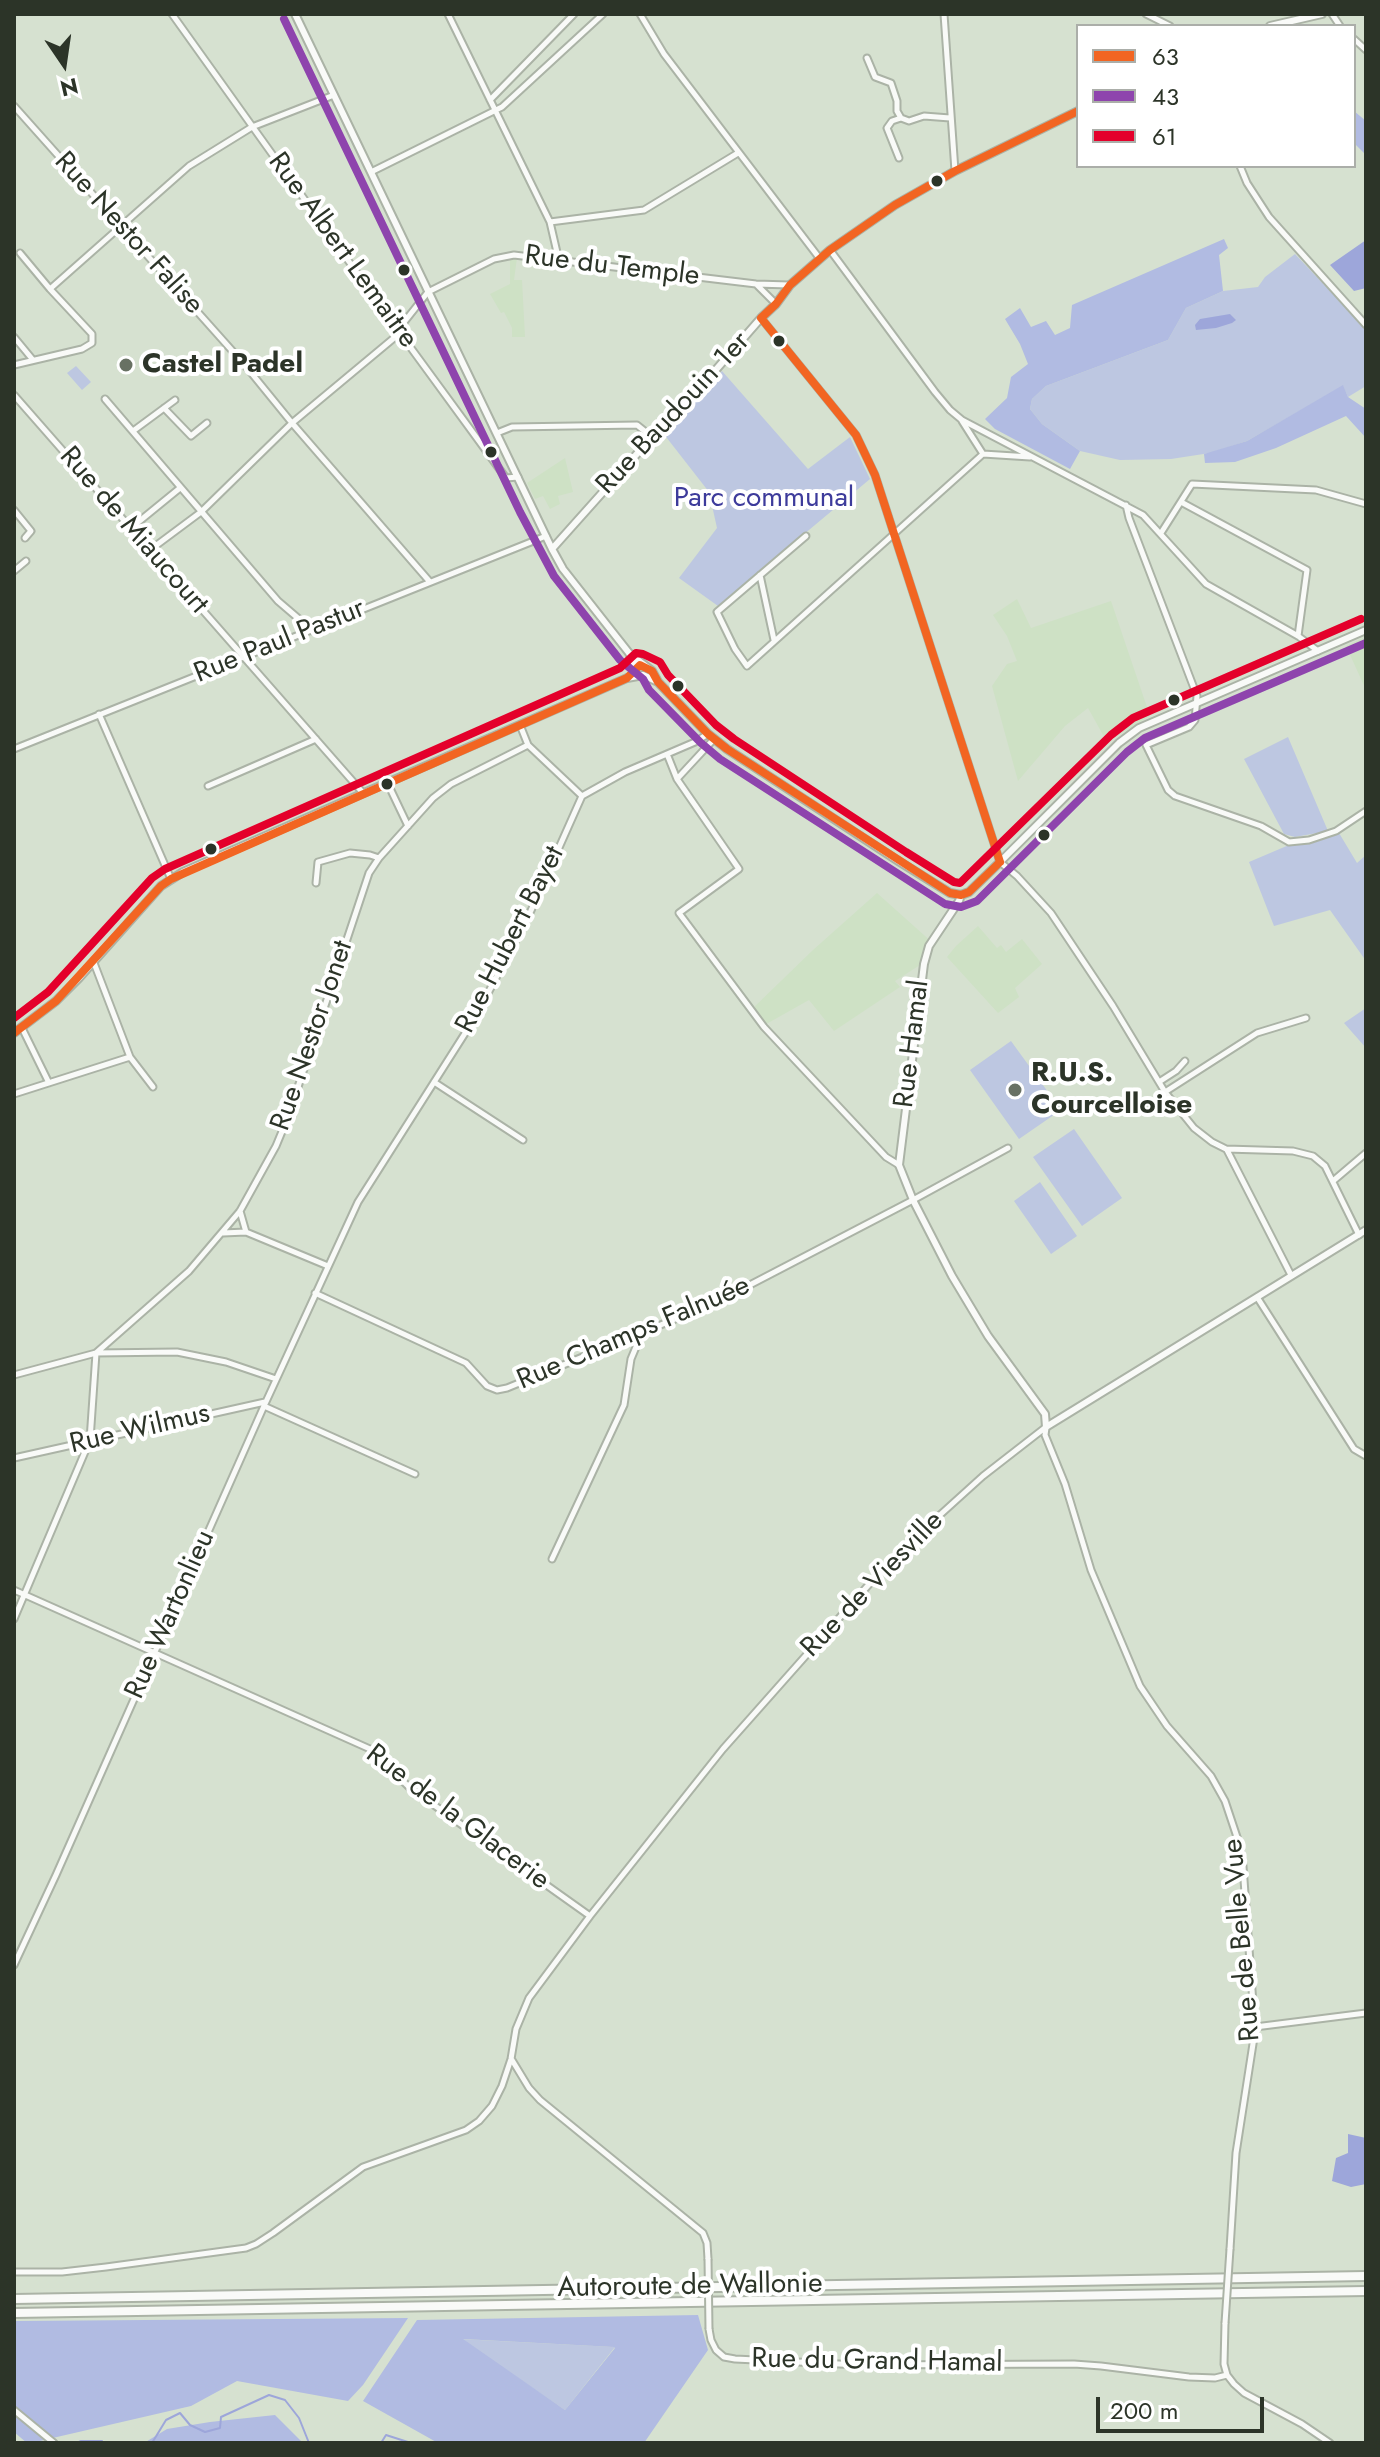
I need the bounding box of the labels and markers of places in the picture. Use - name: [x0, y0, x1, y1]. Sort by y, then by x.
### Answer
- unlabelled marker: [929, 173, 945, 189]
- unlabelled marker: [396, 262, 412, 278]
- unlabelled marker: [771, 333, 787, 349]
- place label: Castel Padel: [142, 348, 303, 382]
- marker: Castel Padel: [117, 356, 135, 374]
- unlabelled marker: [483, 444, 499, 460]
- unlabelled marker: [670, 678, 686, 694]
- unlabelled marker: [1166, 692, 1182, 708]
- unlabelled marker: [379, 776, 395, 792]
- unlabelled marker: [1036, 827, 1052, 843]
- unlabelled marker: [203, 841, 219, 857]
- place label: R.U.S. Courcelloise: [1031, 1057, 1192, 1123]
- marker: R.U.S. Courcelloise: [1006, 1081, 1024, 1099]

